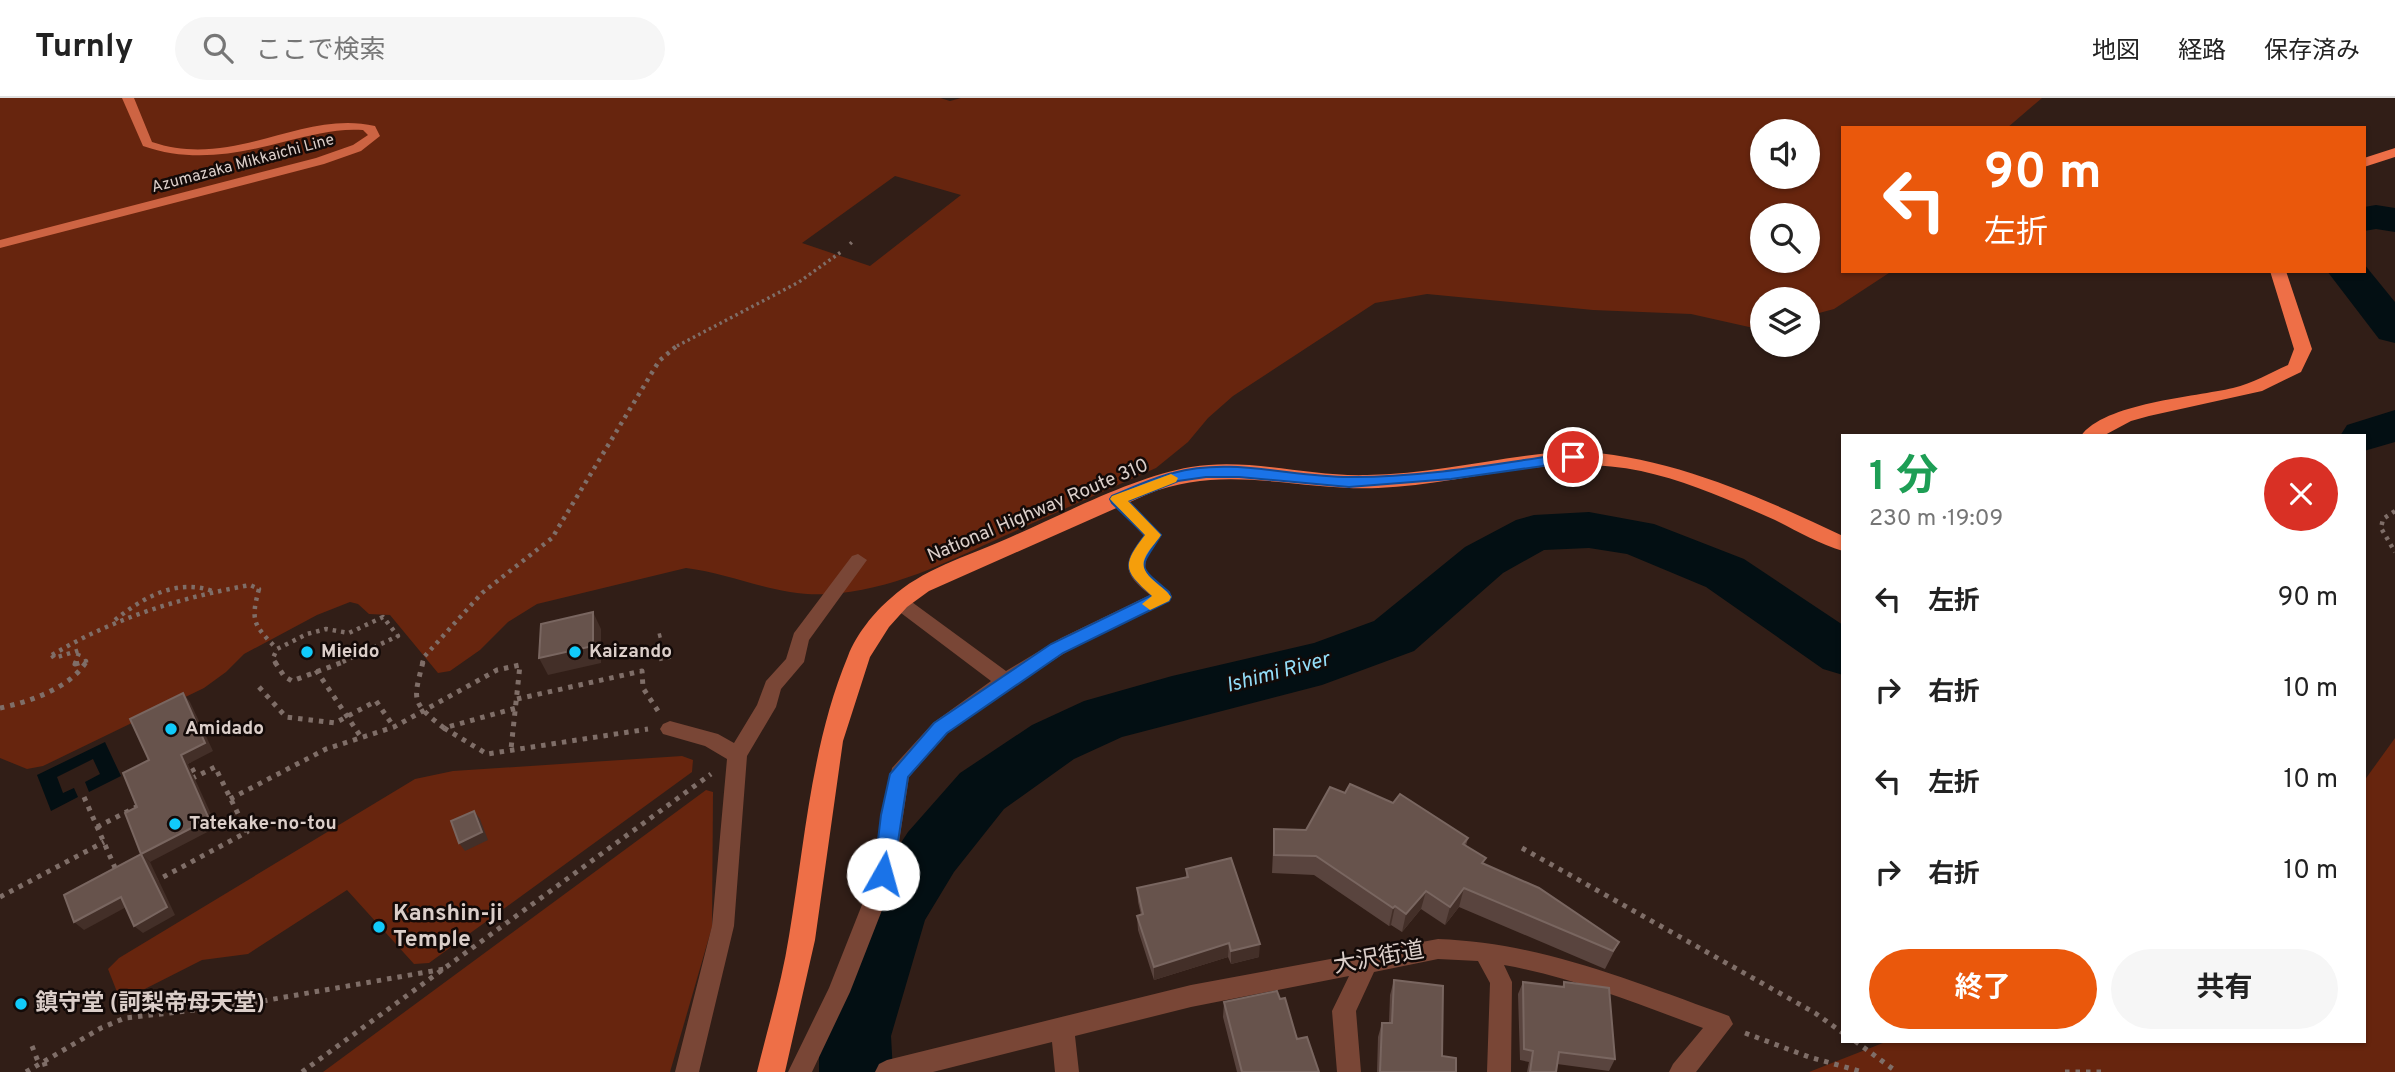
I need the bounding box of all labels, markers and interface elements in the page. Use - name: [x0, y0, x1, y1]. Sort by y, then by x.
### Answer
- search box: [175, 17, 665, 80]
- text: Turnly: [35, 27, 133, 69]
- icon: search: [199, 29, 237, 67]
- text: ここで検索: [255, 35, 385, 68]
- text: 地図: [2092, 37, 2140, 67]
- text: 経路: [2178, 37, 2226, 67]
- text: 保存済み: [2264, 37, 2360, 67]
- map controls: [1750, 119, 1820, 357]
- button: sound: [1750, 119, 1820, 189]
- street label: Azumazaka Mikkaichi Line: [149, 130, 337, 198]
- text: 90 m: [1984, 144, 2102, 206]
- icon: left: [1869, 154, 1960, 245]
- button: search: [1750, 203, 1820, 273]
- text: 左折: [1984, 214, 2048, 254]
- button: layers: [1750, 287, 1820, 357]
- pin: [1543, 427, 1603, 487]
- icon: arrive: [1554, 438, 1592, 476]
- text: 1 分: [1869, 452, 1938, 505]
- street label: National Highway Route 310: [924, 453, 1152, 569]
- button: close: [2264, 457, 2338, 531]
- text: 230 m · 19:09: [1869, 505, 2003, 534]
- icon: left: [1869, 580, 1907, 618]
- text: 90 m: [2278, 582, 2338, 615]
- text: 左折: [1928, 586, 1980, 619]
- place label: Mieido: [321, 640, 379, 664]
- place label: Kaizando: [589, 640, 672, 664]
- marker: Mieido: [299, 644, 315, 660]
- marker: Kaizando: [567, 644, 583, 660]
- water label: Ishimi River: [1223, 646, 1335, 700]
- icon: right: [1869, 671, 1907, 709]
- text: 10 m: [2283, 673, 2338, 706]
- text: 右折: [1928, 677, 1980, 710]
- place label: Amidado: [185, 717, 264, 741]
- marker: Amidado: [163, 721, 179, 737]
- icon: left: [1869, 762, 1907, 800]
- text: 10 m: [2283, 764, 2338, 797]
- text: 左折: [1928, 768, 1980, 801]
- place label: Tatekake-no-tou: [189, 812, 337, 836]
- marker: Tatekake-no-tou: [167, 816, 183, 832]
- position arrow: [846, 837, 920, 911]
- icon: right: [1869, 853, 1907, 891]
- text: 10 m: [2283, 855, 2338, 888]
- text: 右折: [1928, 859, 1980, 892]
- place label: Kanshin-ji Temple: [393, 900, 503, 955]
- marker: Kanshin-ji Temple: [371, 919, 387, 935]
- street label: 大沢街道: [1331, 937, 1427, 981]
- button: 終了: [1869, 949, 2097, 1029]
- button: 共有: [2111, 949, 2338, 1029]
- place label: 鎮守堂 (訶梨帝母天堂): [35, 990, 265, 1019]
- marker: 鎮守堂 (訶梨帝母天堂): [13, 996, 29, 1012]

